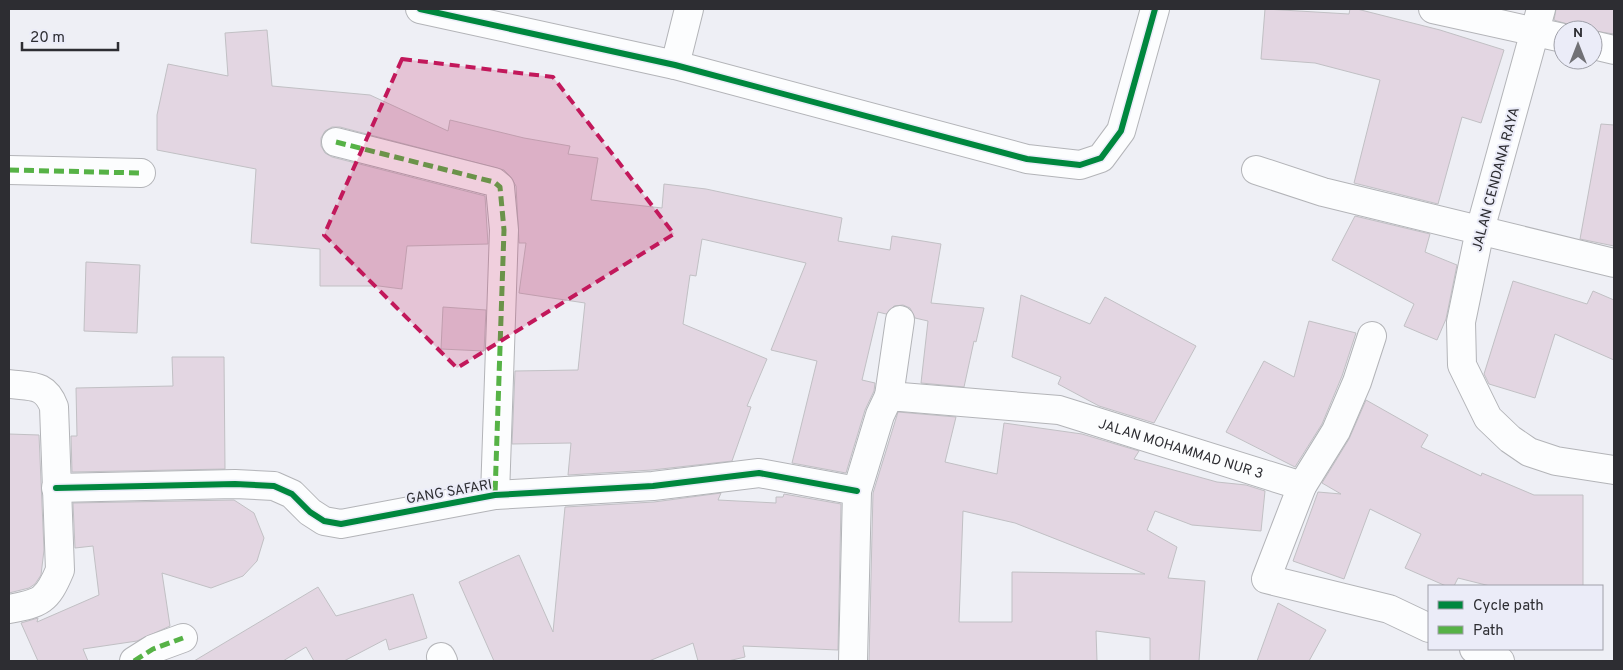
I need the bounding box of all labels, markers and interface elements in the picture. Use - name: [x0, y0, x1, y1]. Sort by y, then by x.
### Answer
- scale bar: [22, 20, 119, 52]
- north arrow: [1553, 20, 1603, 70]
- text: N: [1573, 25, 1583, 42]
- text: 20 m: [30, 29, 65, 48]
- street label: JALAN CENDANA RAYA: [1469, 106, 1524, 253]
- street label: JALAN MOHAMMAD NUR 3: [1096, 416, 1265, 483]
- street label: GANG SAFARI: [405, 477, 494, 508]
- legend: [1428, 585, 1603, 650]
- text: Cycle path: [1473, 597, 1544, 616]
- text: Path: [1473, 622, 1504, 641]

